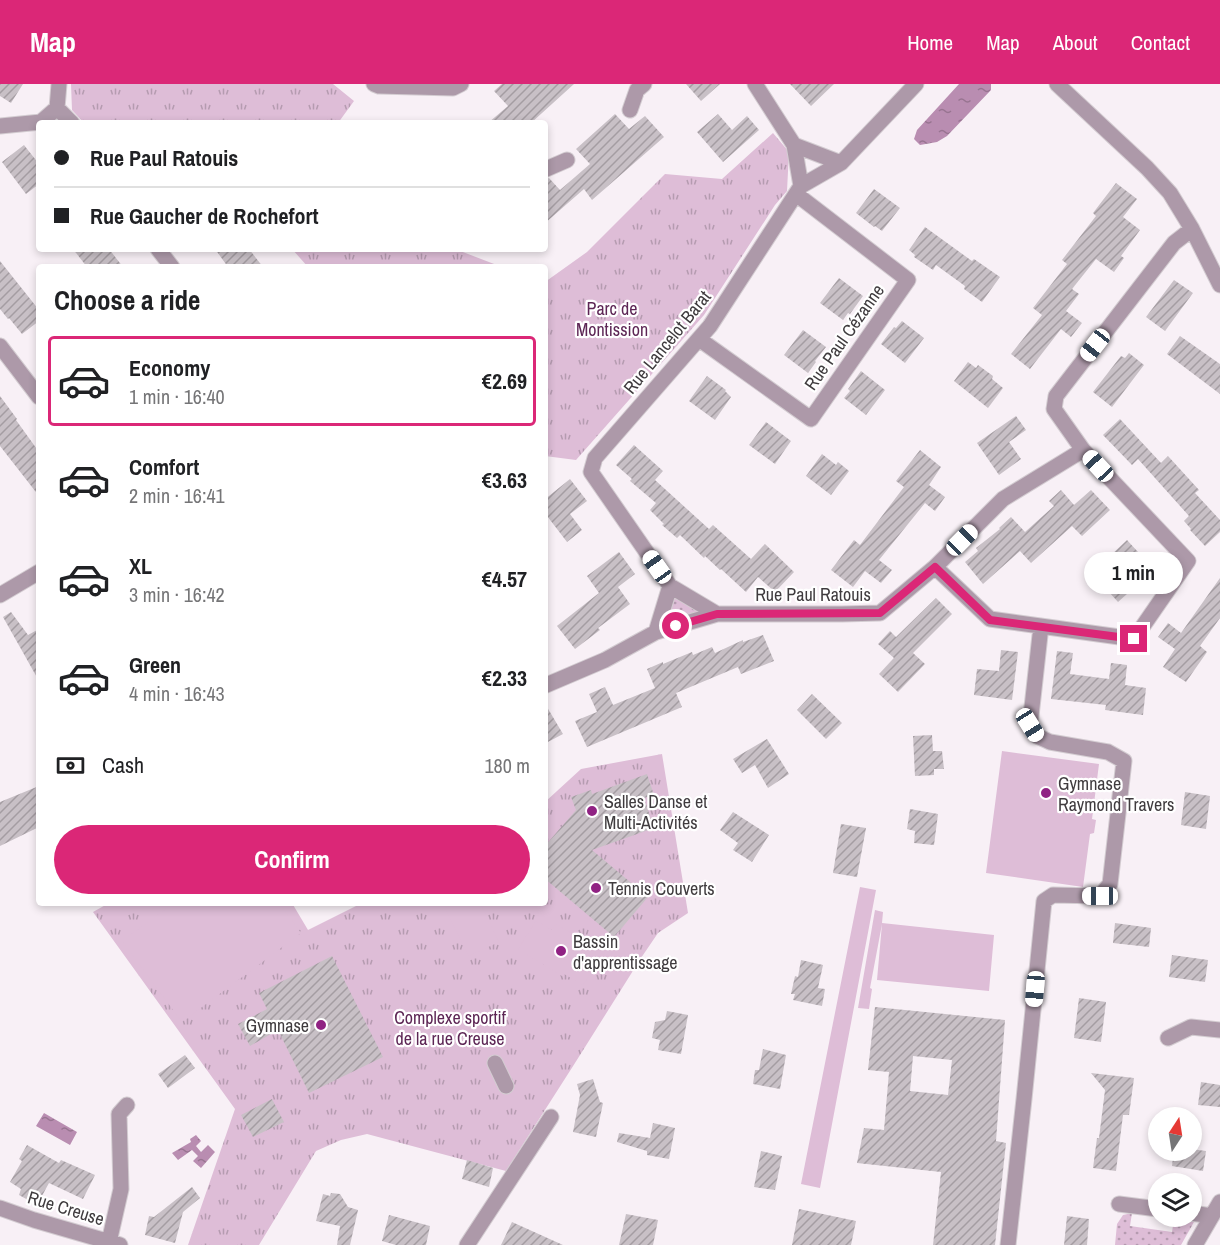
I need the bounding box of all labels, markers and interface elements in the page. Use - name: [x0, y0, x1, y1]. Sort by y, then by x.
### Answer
- text: Map: [30, 23, 76, 61]
- text: Home: [907, 28, 953, 57]
- text: Map: [986, 28, 1020, 57]
- text: About: [1053, 28, 1098, 57]
- text: Contact: [1131, 28, 1190, 57]
- text: Rue Paul Ratouis: [90, 143, 238, 173]
- text: Rue Gaucher de Rochefort: [90, 201, 319, 231]
- street label: Rue Paul Cézanne: [798, 279, 890, 395]
- text: Choose a ride: [54, 282, 200, 318]
- street label: Rue Lancelot Barat: [618, 285, 716, 399]
- park label: Parc de Montission: [576, 296, 648, 342]
- car: [1077, 325, 1113, 365]
- text: Economy: [129, 353, 210, 383]
- icon: car: [57, 354, 111, 408]
- text: €2.69: [482, 366, 527, 396]
- text: 1 min · 16:40: [129, 383, 225, 410]
- car: [1079, 447, 1117, 485]
- text: Comfort: [129, 452, 199, 482]
- icon: car: [57, 453, 111, 507]
- text: €3.63: [482, 465, 527, 495]
- text: 2 min · 16:41: [129, 482, 225, 509]
- car: [943, 521, 981, 559]
- car: [639, 547, 675, 587]
- text: XL: [129, 551, 152, 581]
- icon: car: [57, 552, 111, 606]
- callout: 1 min: [1084, 552, 1184, 594]
- text: 1 min: [1112, 559, 1155, 586]
- text: €4.57: [482, 564, 527, 594]
- text: 3 min · 16:42: [129, 581, 225, 608]
- street label: Rue Paul Ratouis: [755, 582, 871, 607]
- route start: [662, 612, 689, 639]
- route end: [1120, 625, 1147, 652]
- text: Green: [129, 650, 181, 680]
- icon: car: [57, 651, 111, 705]
- text: €2.33: [482, 663, 527, 693]
- text: 4 min · 16:43: [129, 680, 225, 707]
- car: [1013, 705, 1047, 745]
- icon: cash: [54, 749, 87, 782]
- text: Cash: [102, 750, 144, 780]
- text: 180 m: [484, 752, 530, 779]
- place label: Gymnase Raymond Travers: [1058, 771, 1175, 817]
- marker: Gymnase Raymond Travers: [1039, 786, 1053, 800]
- place label: Salles Danse et Multi-Activités: [604, 789, 707, 835]
- marker: Salles Danse et Multi-Activités: [585, 804, 599, 818]
- button: Confirm: [54, 825, 530, 894]
- place label: Tennis Couverts: [608, 876, 715, 901]
- marker: Tennis Couverts: [589, 881, 603, 895]
- car: [1082, 887, 1118, 905]
- place label: Bassin d'apprentissage: [573, 929, 678, 975]
- marker: Bassin d'apprentissage: [554, 944, 568, 958]
- car: [1024, 970, 1046, 1008]
- park label: Complexe sportif de la rue Creuse: [394, 1005, 507, 1051]
- place label: Gymnase: [246, 1013, 309, 1038]
- marker: Gymnase: [314, 1018, 328, 1032]
- north arrow: [1148, 1107, 1202, 1161]
- map controls: [1148, 1107, 1202, 1227]
- button: layers: [1148, 1173, 1202, 1227]
- street label: Rue Creuse: [25, 1185, 107, 1231]

